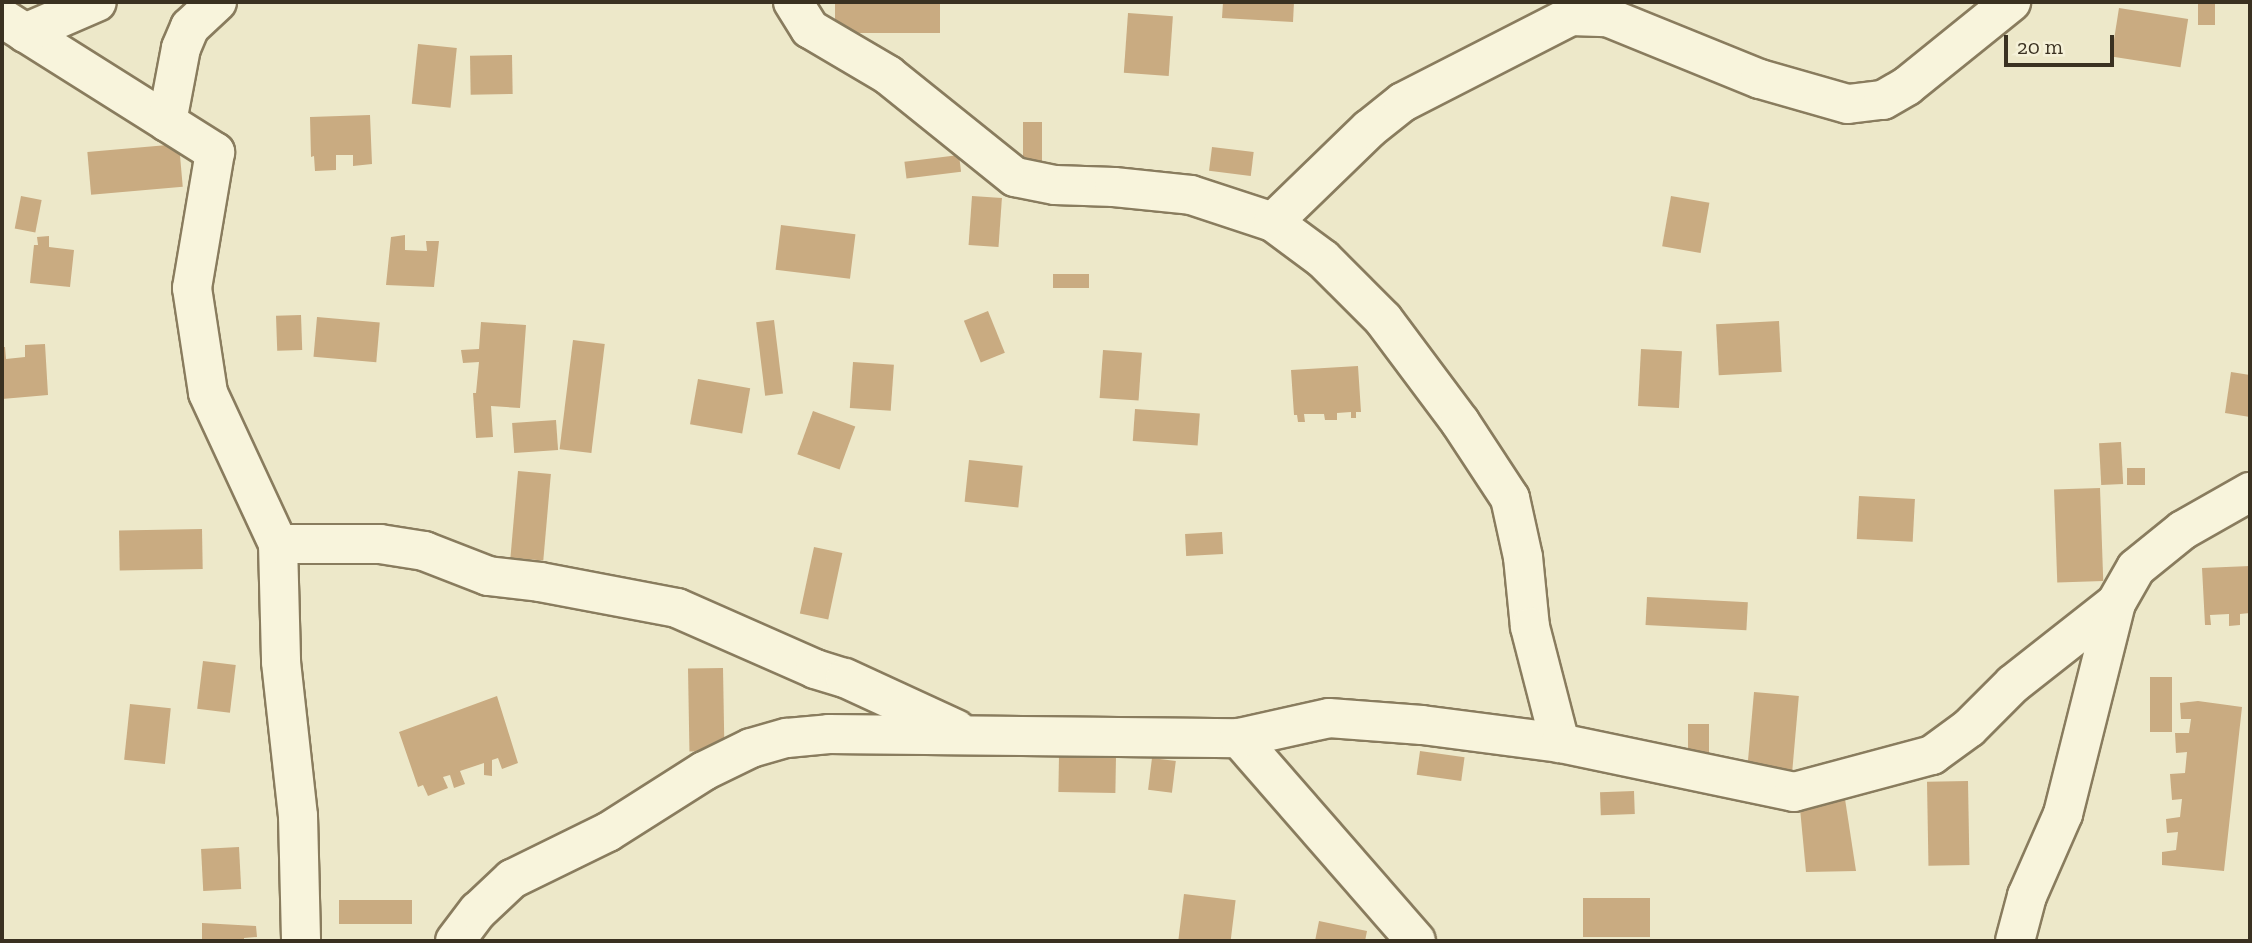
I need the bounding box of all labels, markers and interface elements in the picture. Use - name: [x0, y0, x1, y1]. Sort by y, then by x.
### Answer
- scale bar: [2007, 21, 2117, 65]
- text: 20 m: [2017, 34, 2063, 59]

